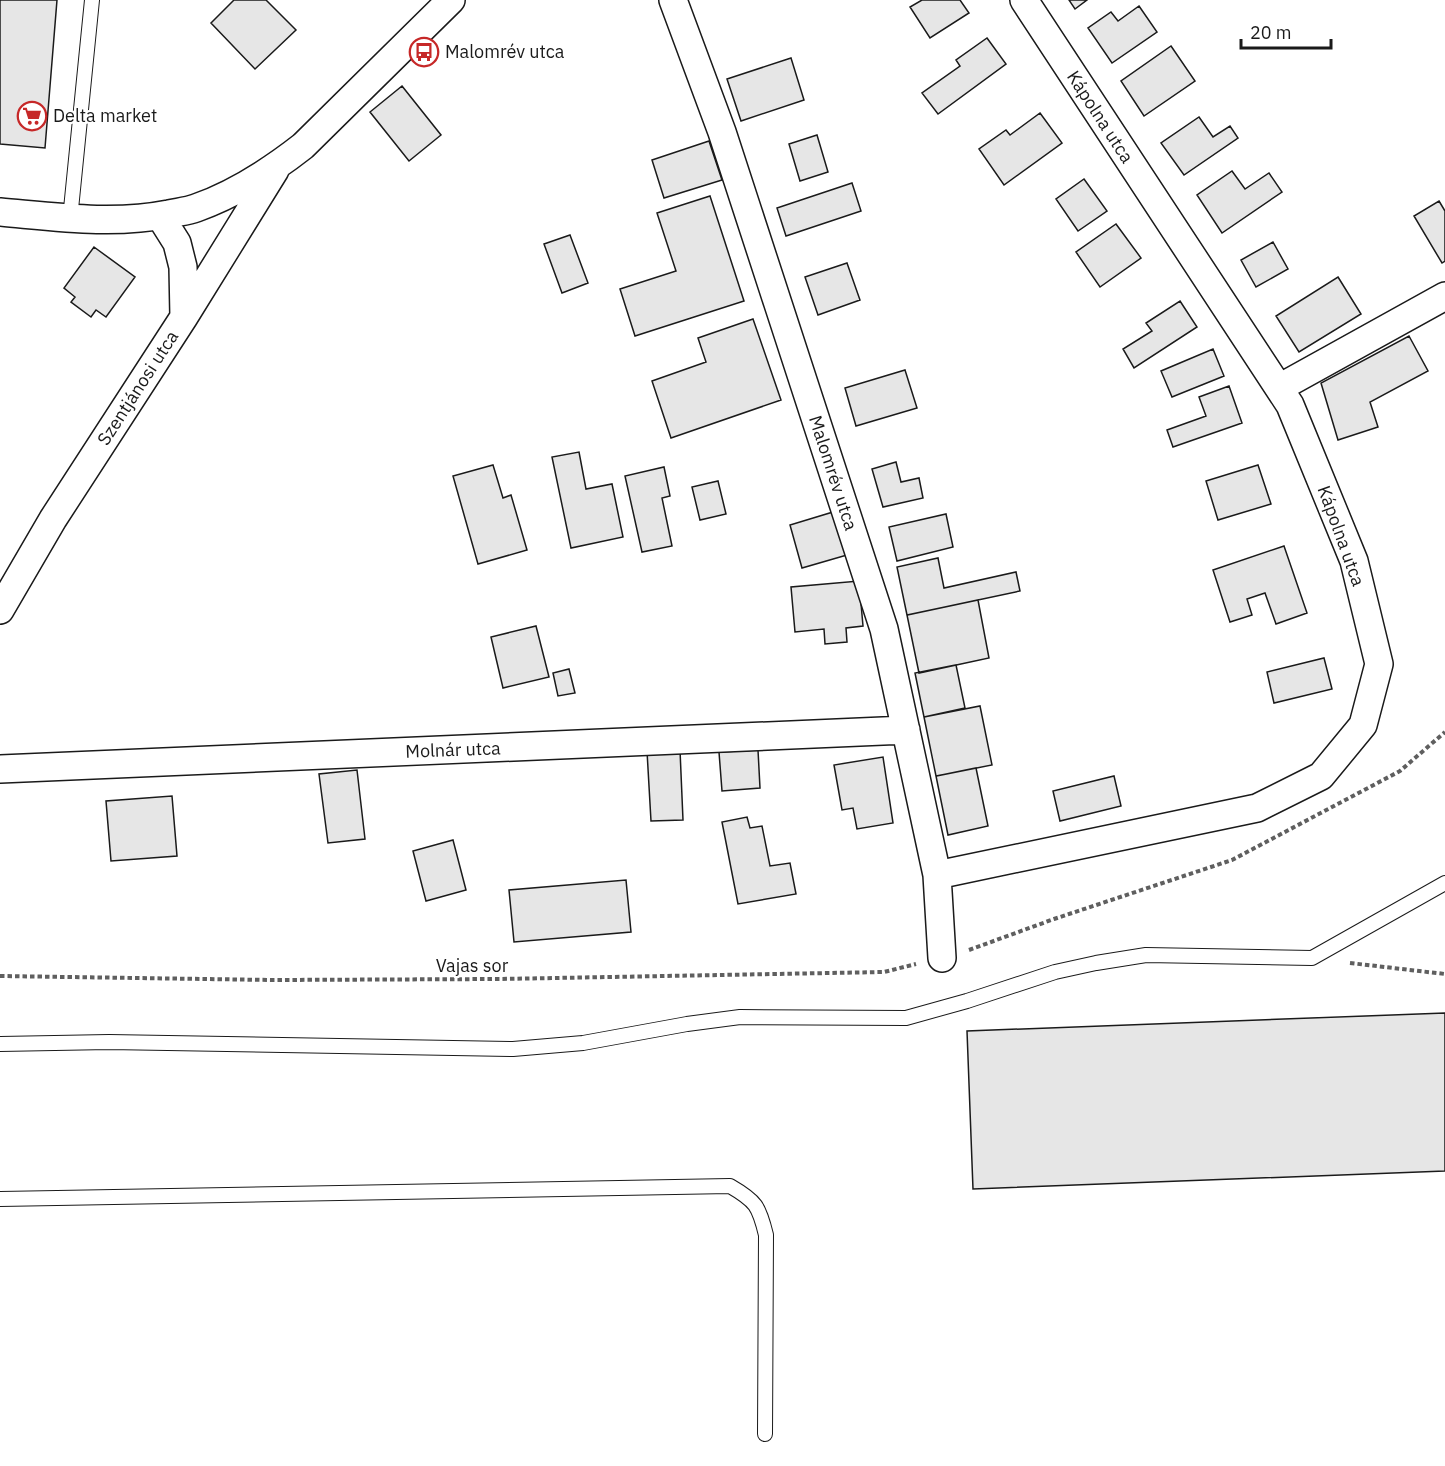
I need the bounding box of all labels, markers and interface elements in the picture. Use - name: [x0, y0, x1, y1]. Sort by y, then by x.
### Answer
- scale bar: [1241, 12, 1331, 50]
- text: 20 m: [1250, 21, 1292, 44]
- bus stop icon: Malomrév utca: [408, 36, 440, 68]
- place label: Malomrév utca: [445, 40, 565, 63]
- street label: Kápolna utca: [1062, 66, 1139, 168]
- supermarket icon: Delta market: [16, 100, 48, 132]
- place label: Delta market: [53, 104, 157, 127]
- street label: Szentjánosi utca: [92, 326, 183, 449]
- street label: Malomrév utca: [804, 413, 863, 534]
- street label: Kápolna utca: [1313, 482, 1370, 590]
- street label: Molnár utca: [405, 736, 501, 763]
- street label: Vajas sor: [436, 954, 509, 977]

